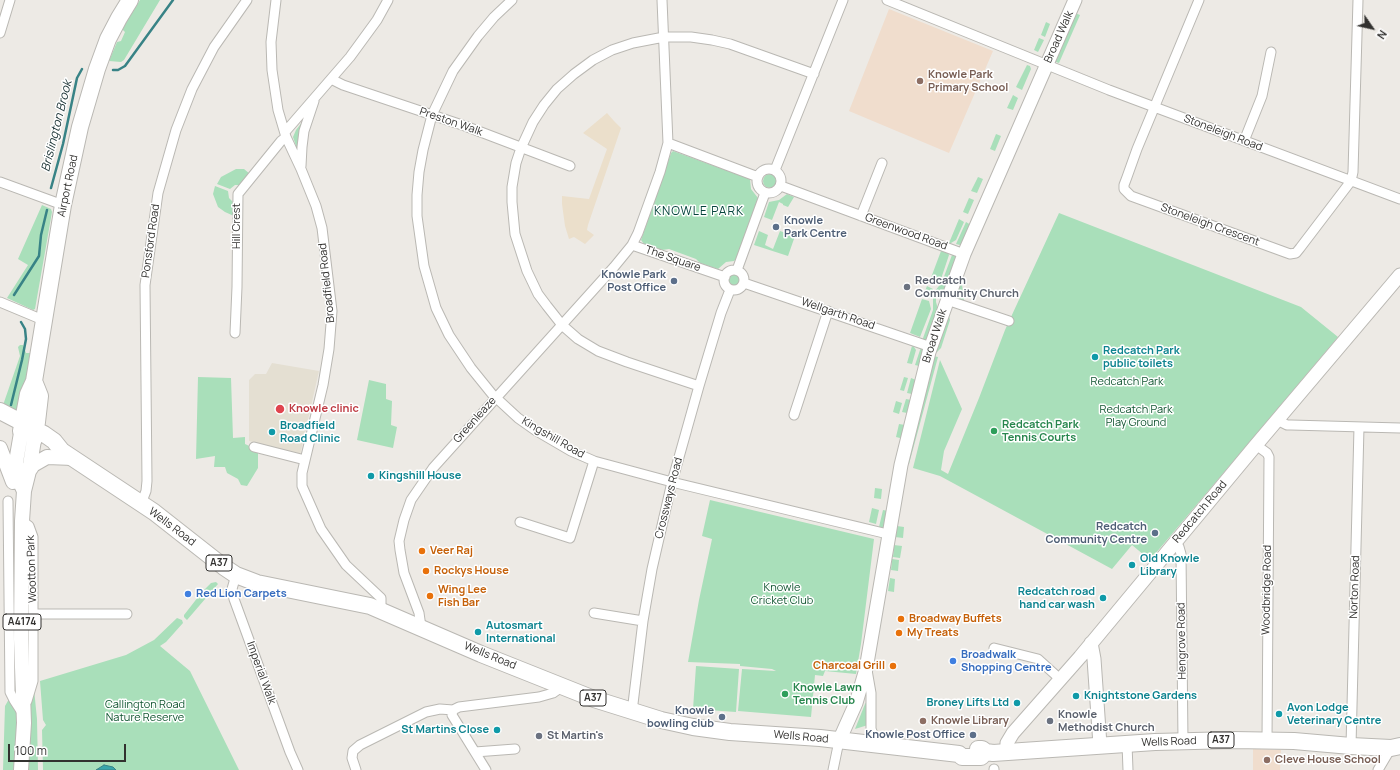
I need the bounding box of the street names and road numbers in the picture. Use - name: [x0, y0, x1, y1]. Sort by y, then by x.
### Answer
- street label: Broad Walk: [1042, 9, 1076, 65]
- street label: Preston Walk: [418, 105, 484, 139]
- street label: Stoneleigh Road: [1182, 112, 1264, 154]
- street label: Airport Road: [55, 154, 81, 218]
- street label: Stoneleigh Crescent: [1159, 201, 1261, 249]
- street label: Ponsford Road: [139, 203, 163, 279]
- street label: Hill Crest: [230, 203, 244, 249]
- street label: Greenwood Road: [863, 211, 949, 253]
- street label: Broadfield Road: [316, 242, 338, 324]
- street label: The Square: [643, 243, 703, 275]
- street label: Wellgarth Road: [799, 295, 877, 333]
- street label: Broad Walk: [920, 307, 950, 365]
- street label: Greenleaze: [451, 394, 499, 446]
- street label: Kingshill Road: [519, 415, 587, 461]
- street label: Crossways Road: [653, 456, 685, 540]
- street label: Redcatch Road: [1170, 478, 1230, 546]
- street label: Wells Road: [146, 505, 198, 549]
- street label: Wootton Park: [24, 535, 40, 603]
- street label: Woodbridge Road: [1260, 545, 1274, 635]
- road number: A37: [206, 555, 232, 571]
- street label: Norton Road: [1347, 555, 1363, 619]
- street label: Hengrove Road: [1175, 602, 1189, 680]
- road number: A4174: [3, 614, 41, 630]
- street label: Imperial Walk: [243, 640, 279, 706]
- street label: Wells Road: [462, 640, 518, 672]
- road number: A37: [580, 690, 606, 706]
- street label: Wells Road: [773, 728, 829, 746]
- road number: A37: [1208, 732, 1234, 748]
- street label: Wells Road: [1141, 734, 1197, 750]

